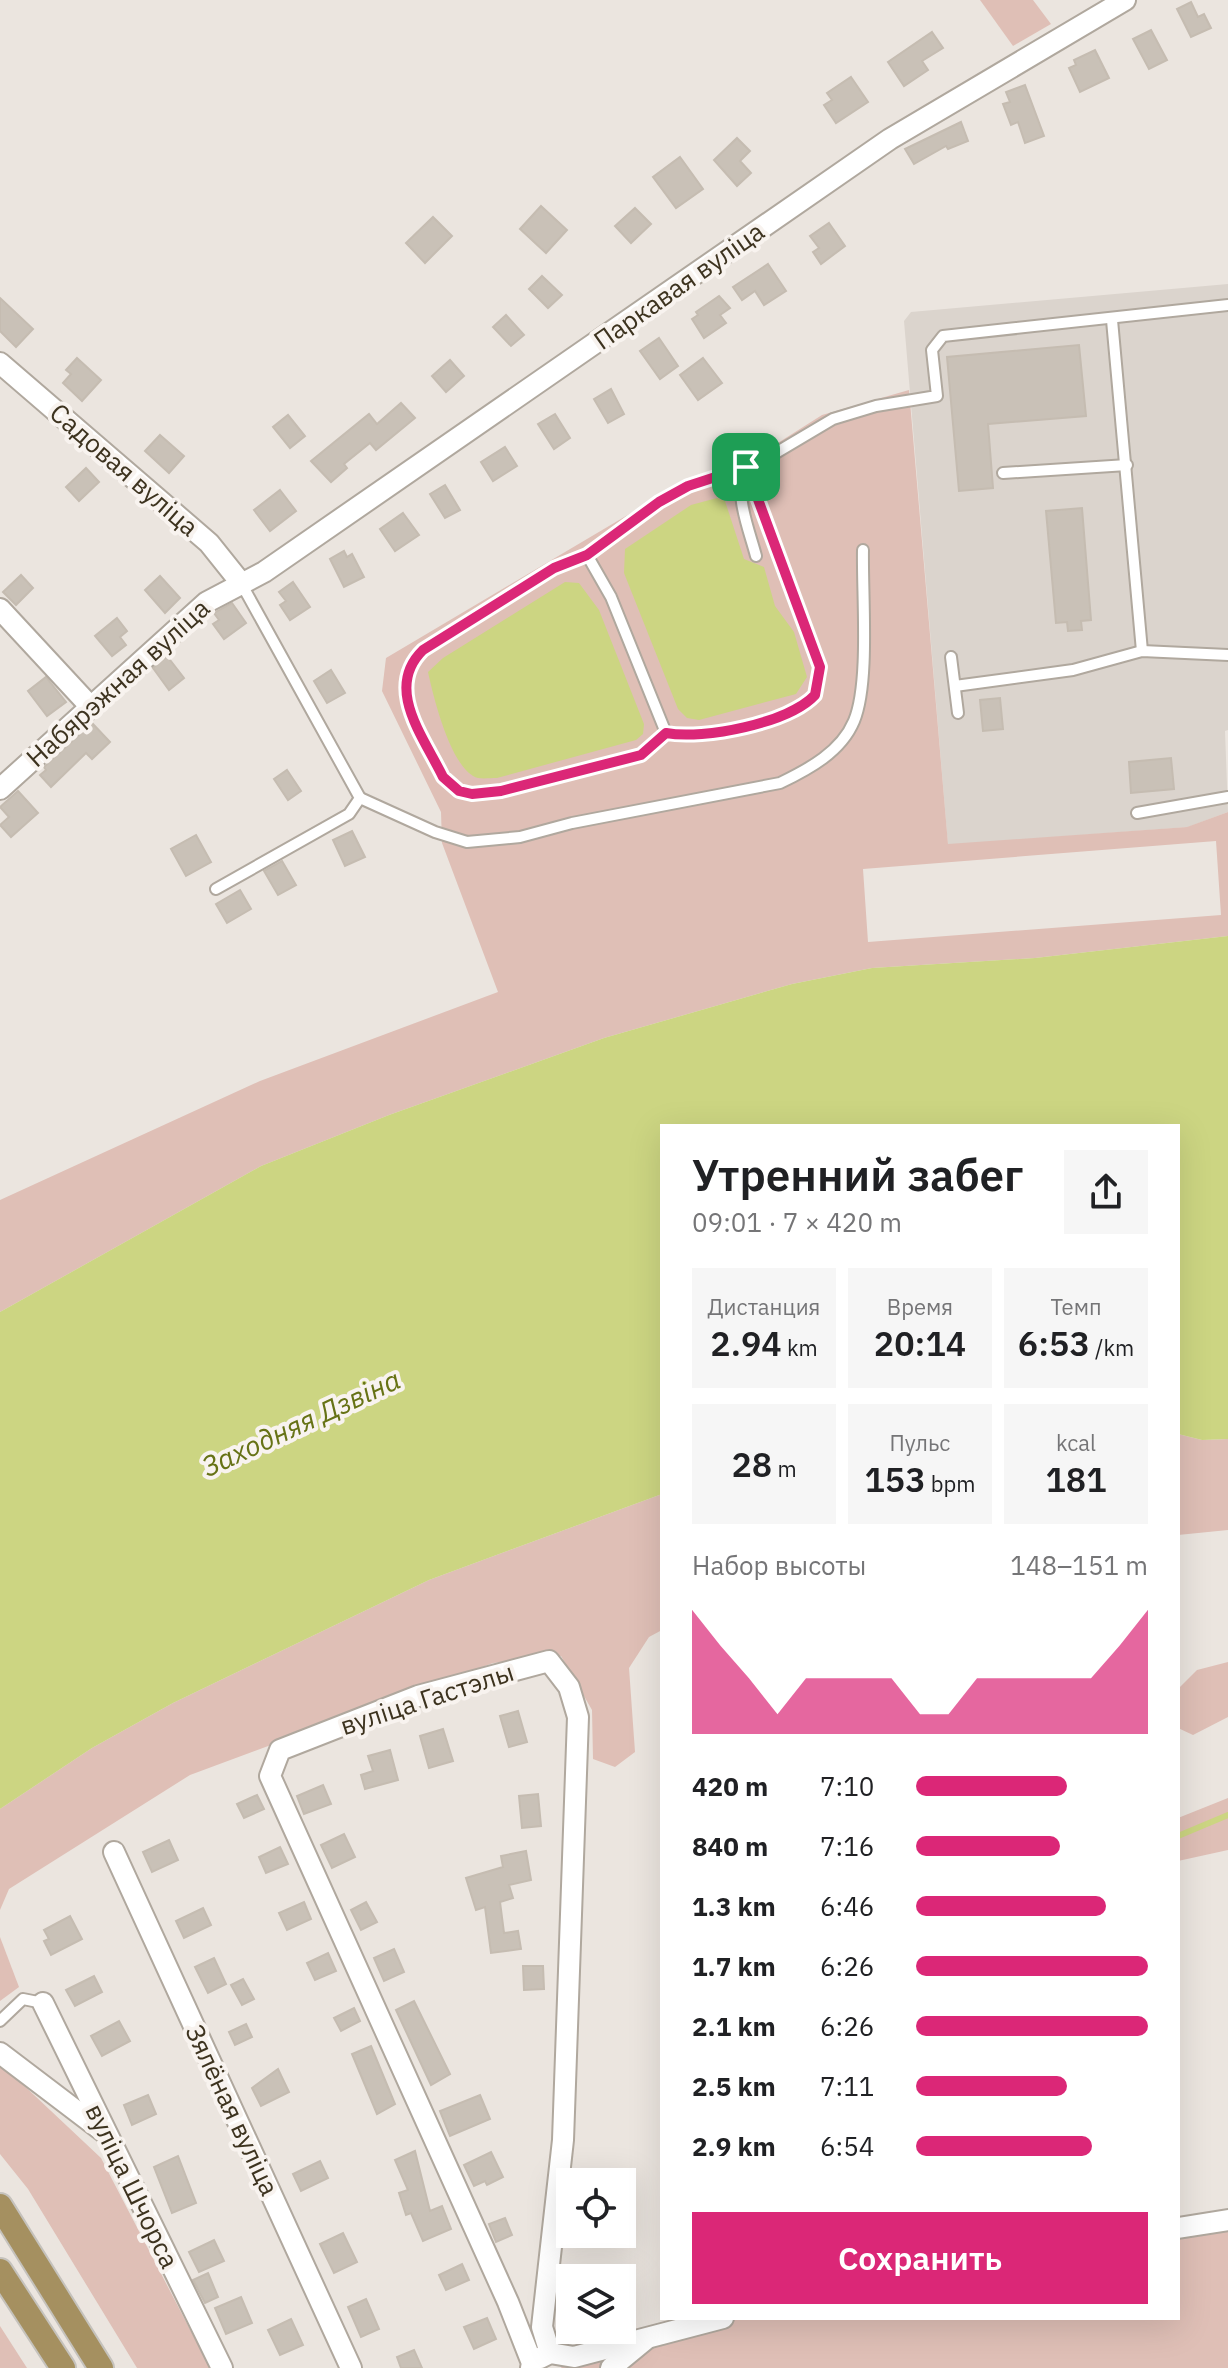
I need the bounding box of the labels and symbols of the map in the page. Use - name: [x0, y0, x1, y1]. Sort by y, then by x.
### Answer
- street label: Паркавая вуліца: [586, 214, 770, 357]
- street label: Садовая вуліца: [43, 395, 206, 543]
- pin: [712, 433, 780, 501]
- street label: Набярэжная вуліца: [18, 591, 216, 774]
- water label: Заходняя Дзвіна: [195, 1360, 406, 1485]
- street label: вуліца Гастэлы: [336, 1654, 518, 1742]
- street label: Зялёная вуліца: [178, 2019, 287, 2201]
- street label: вуліца Шчорса: [78, 2098, 187, 2274]

